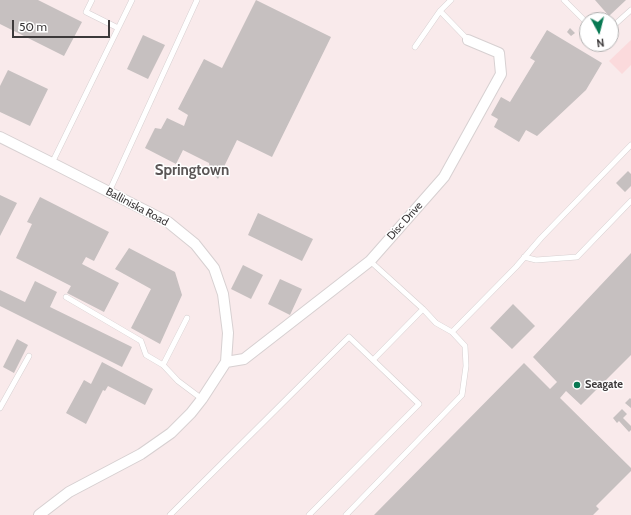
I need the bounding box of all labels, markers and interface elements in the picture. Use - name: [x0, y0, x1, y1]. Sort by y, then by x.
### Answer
- scale bar: [14, 12, 112, 38]
- north arrow: [579, 12, 619, 52]
- text: 50 m: [19, 19, 47, 34]
- text: N: [596, 35, 605, 50]
- district label: Springtown: [155, 162, 229, 180]
- street label: Balliniska Road: [103, 185, 171, 229]
- street label: Disc Drive: [384, 199, 426, 243]
- place label: Seagate: [585, 378, 623, 392]
- marker: Seagate: [572, 380, 582, 390]

